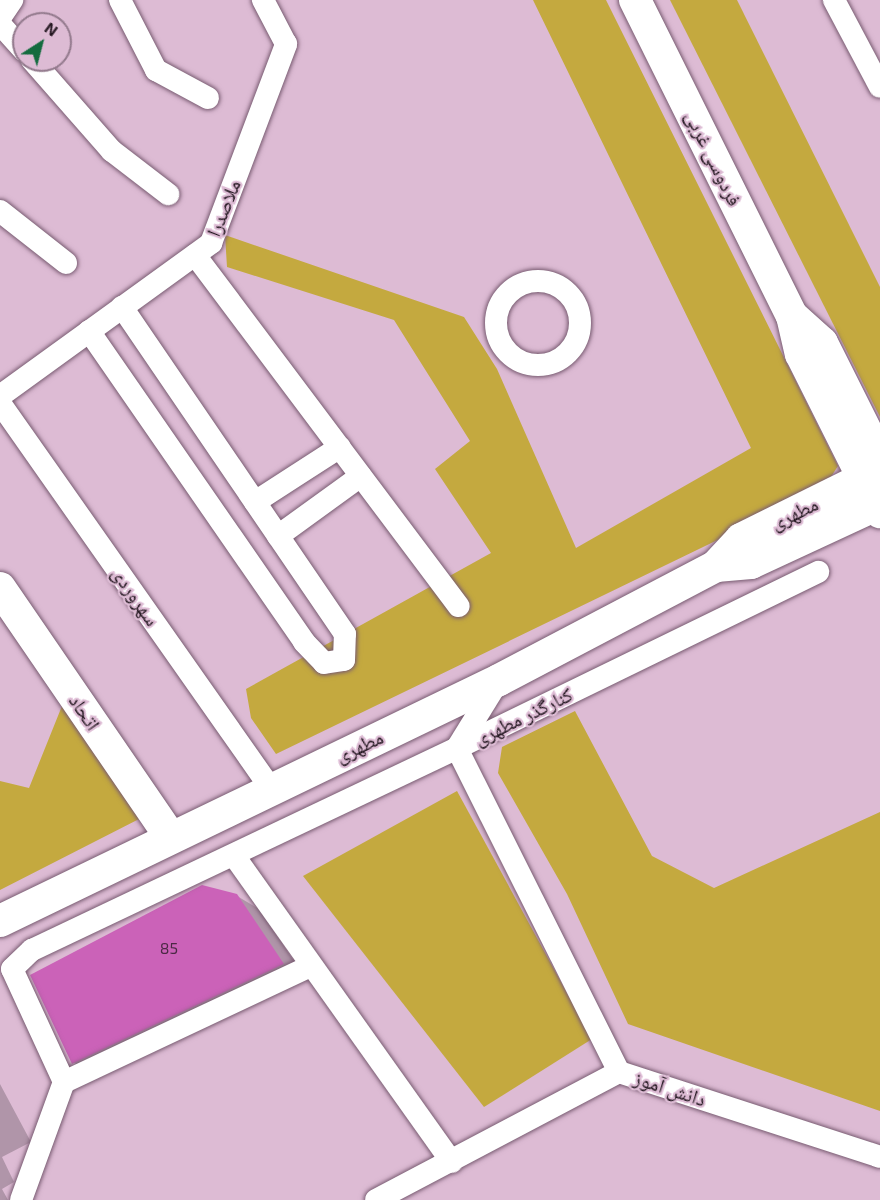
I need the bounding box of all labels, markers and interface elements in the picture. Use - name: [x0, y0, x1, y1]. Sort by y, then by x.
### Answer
- north arrow: [12, 12, 72, 72]
- text: N: [41, 18, 62, 40]
- street label: فردوسی غربی: [681, 106, 747, 210]
- street label: ملاصدرا: [201, 176, 245, 240]
- street label: مطهری: [766, 491, 822, 535]
- street label: سهروردی: [107, 562, 165, 630]
- street label: کنارگذر مطهری: [470, 682, 576, 750]
- street label: اتحاد: [64, 689, 106, 735]
- street label: مطهری: [331, 725, 387, 767]
- house number: 85: [160, 938, 178, 958]
- street label: دانش آموز: [631, 1065, 709, 1111]

